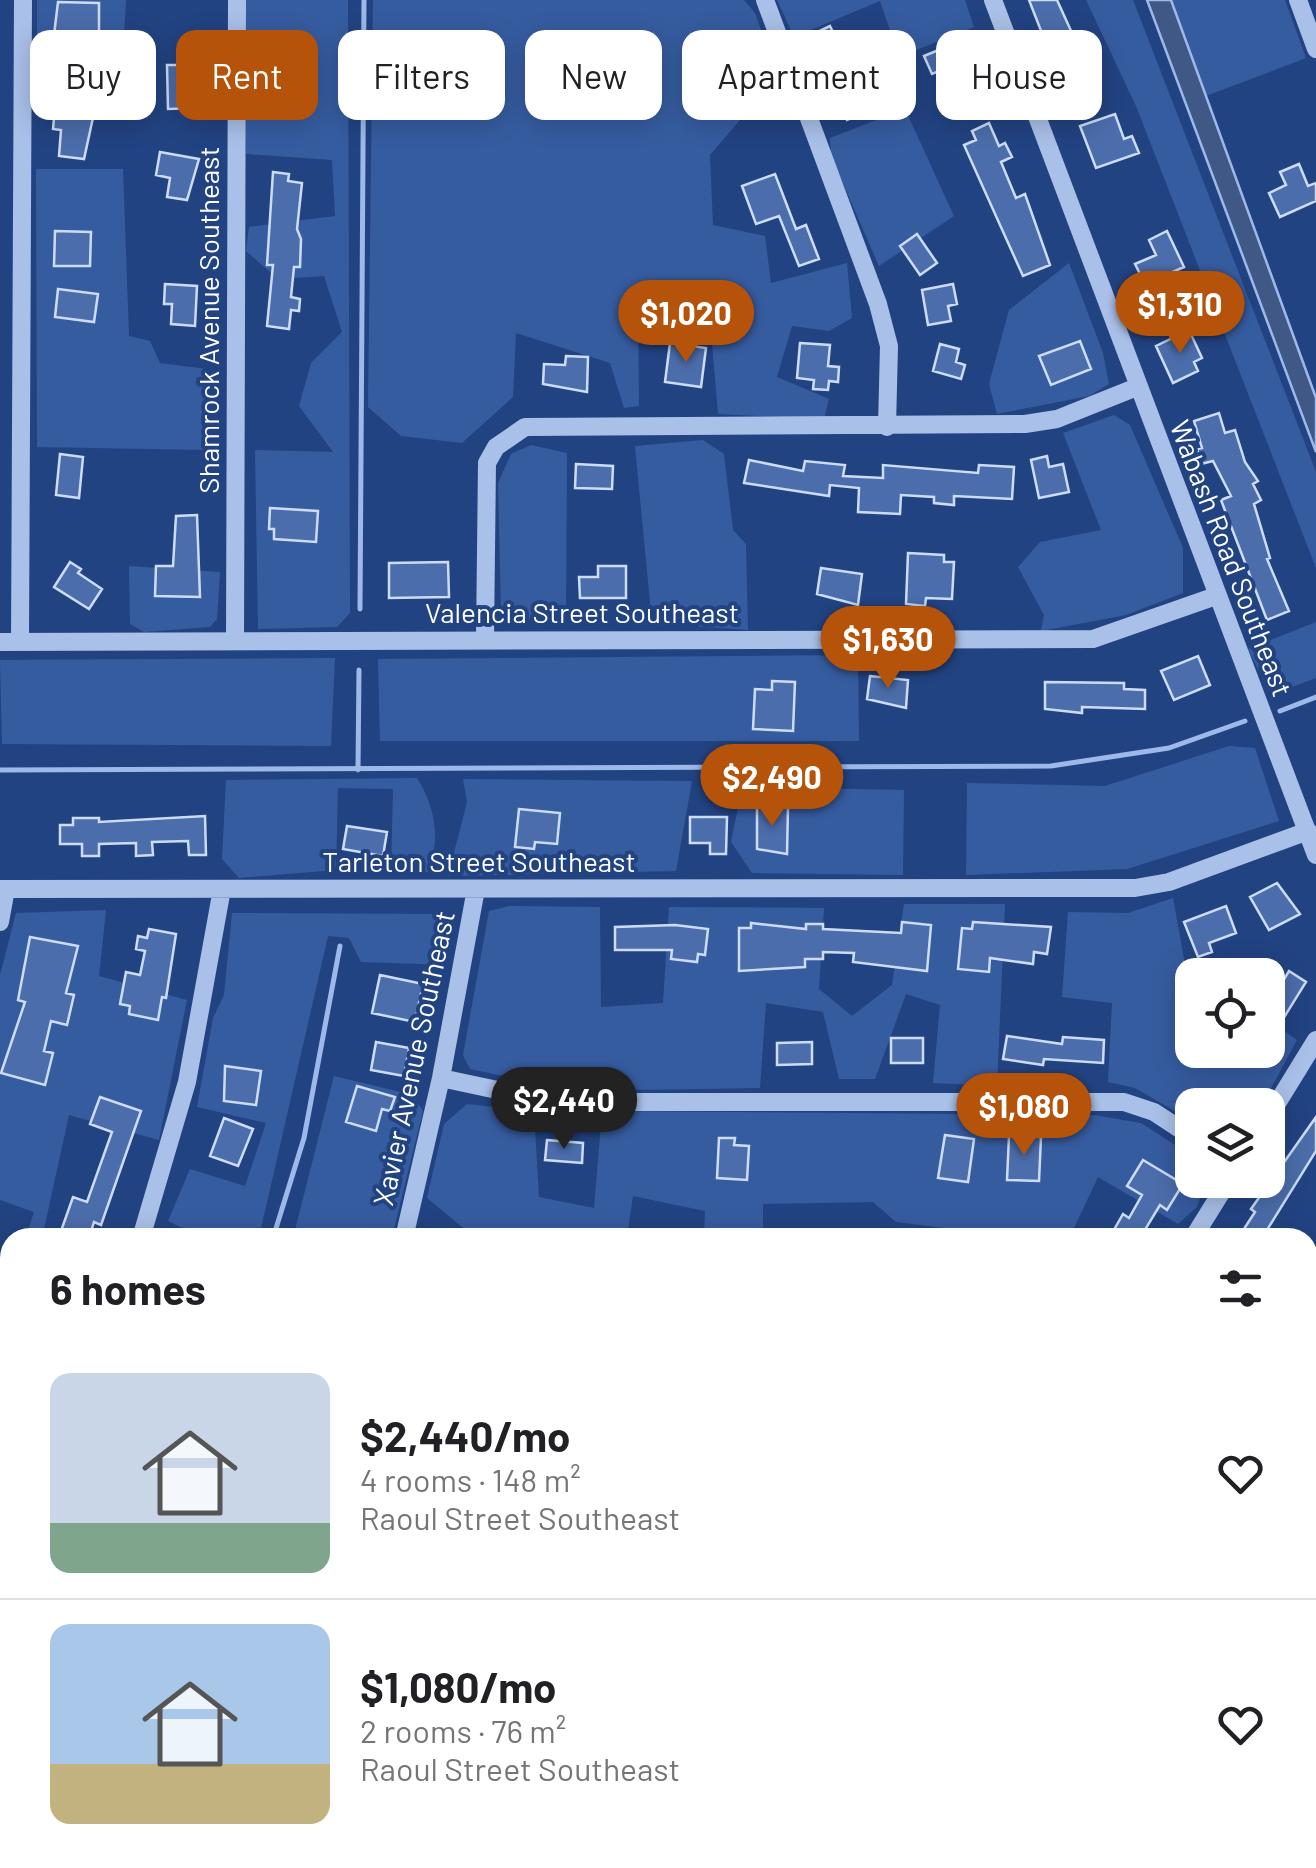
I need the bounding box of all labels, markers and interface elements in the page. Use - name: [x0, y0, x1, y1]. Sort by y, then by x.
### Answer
- chip: Buy: [30, 30, 156, 120]
- chip: Rent: [176, 30, 318, 120]
- chip: Filters: [338, 30, 505, 120]
- chip: New: [525, 30, 662, 120]
- chip: Apartment: [682, 30, 916, 120]
- chip: House: [936, 30, 1102, 120]
- street label: Shamrock Avenue Southeast: [191, 146, 225, 494]
- pin: $1,310: [1099, 271, 1261, 356]
- pin: $1,020: [605, 280, 767, 365]
- text: $1,310: [1138, 284, 1222, 322]
- text: $1,020: [640, 293, 732, 331]
- street label: Wabash Road Southeast: [1164, 415, 1300, 701]
- street label: Valencia Street Southeast: [425, 595, 739, 629]
- pin: $1,630: [807, 606, 969, 691]
- text: $1,630: [843, 619, 933, 657]
- pin: $2,490: [691, 744, 853, 829]
- text: $2,490: [722, 757, 822, 795]
- street label: Tarleton Street Southeast: [322, 844, 636, 878]
- street label: Xavier Avenue Southeast: [365, 907, 461, 1209]
- map controls: [1175, 958, 1285, 1198]
- button: locate: [1175, 958, 1285, 1068]
- pin: $2,440: [483, 1067, 645, 1152]
- pin: $1,080: [943, 1073, 1105, 1158]
- text: $2,440: [513, 1080, 615, 1118]
- text: $1,080: [978, 1086, 1070, 1124]
- button: layers: [1175, 1088, 1285, 1198]
- icon: filters: [1213, 1261, 1268, 1316]
- text: 6 homes: [50, 1263, 206, 1313]
- text: $2,440/mo: [360, 1410, 570, 1460]
- icon: home: [130, 1413, 250, 1533]
- icon: heart: [1213, 1446, 1268, 1501]
- text: 4 rooms · 148 m²: [360, 1460, 581, 1498]
- text: Raoul Street Southeast: [360, 1498, 680, 1536]
- text: $1,080/mo: [360, 1661, 557, 1711]
- icon: home: [130, 1664, 250, 1784]
- icon: heart: [1213, 1697, 1268, 1752]
- text: 2 rooms · 76 m²: [360, 1711, 566, 1749]
- text: Raoul Street Southeast: [360, 1749, 680, 1787]

